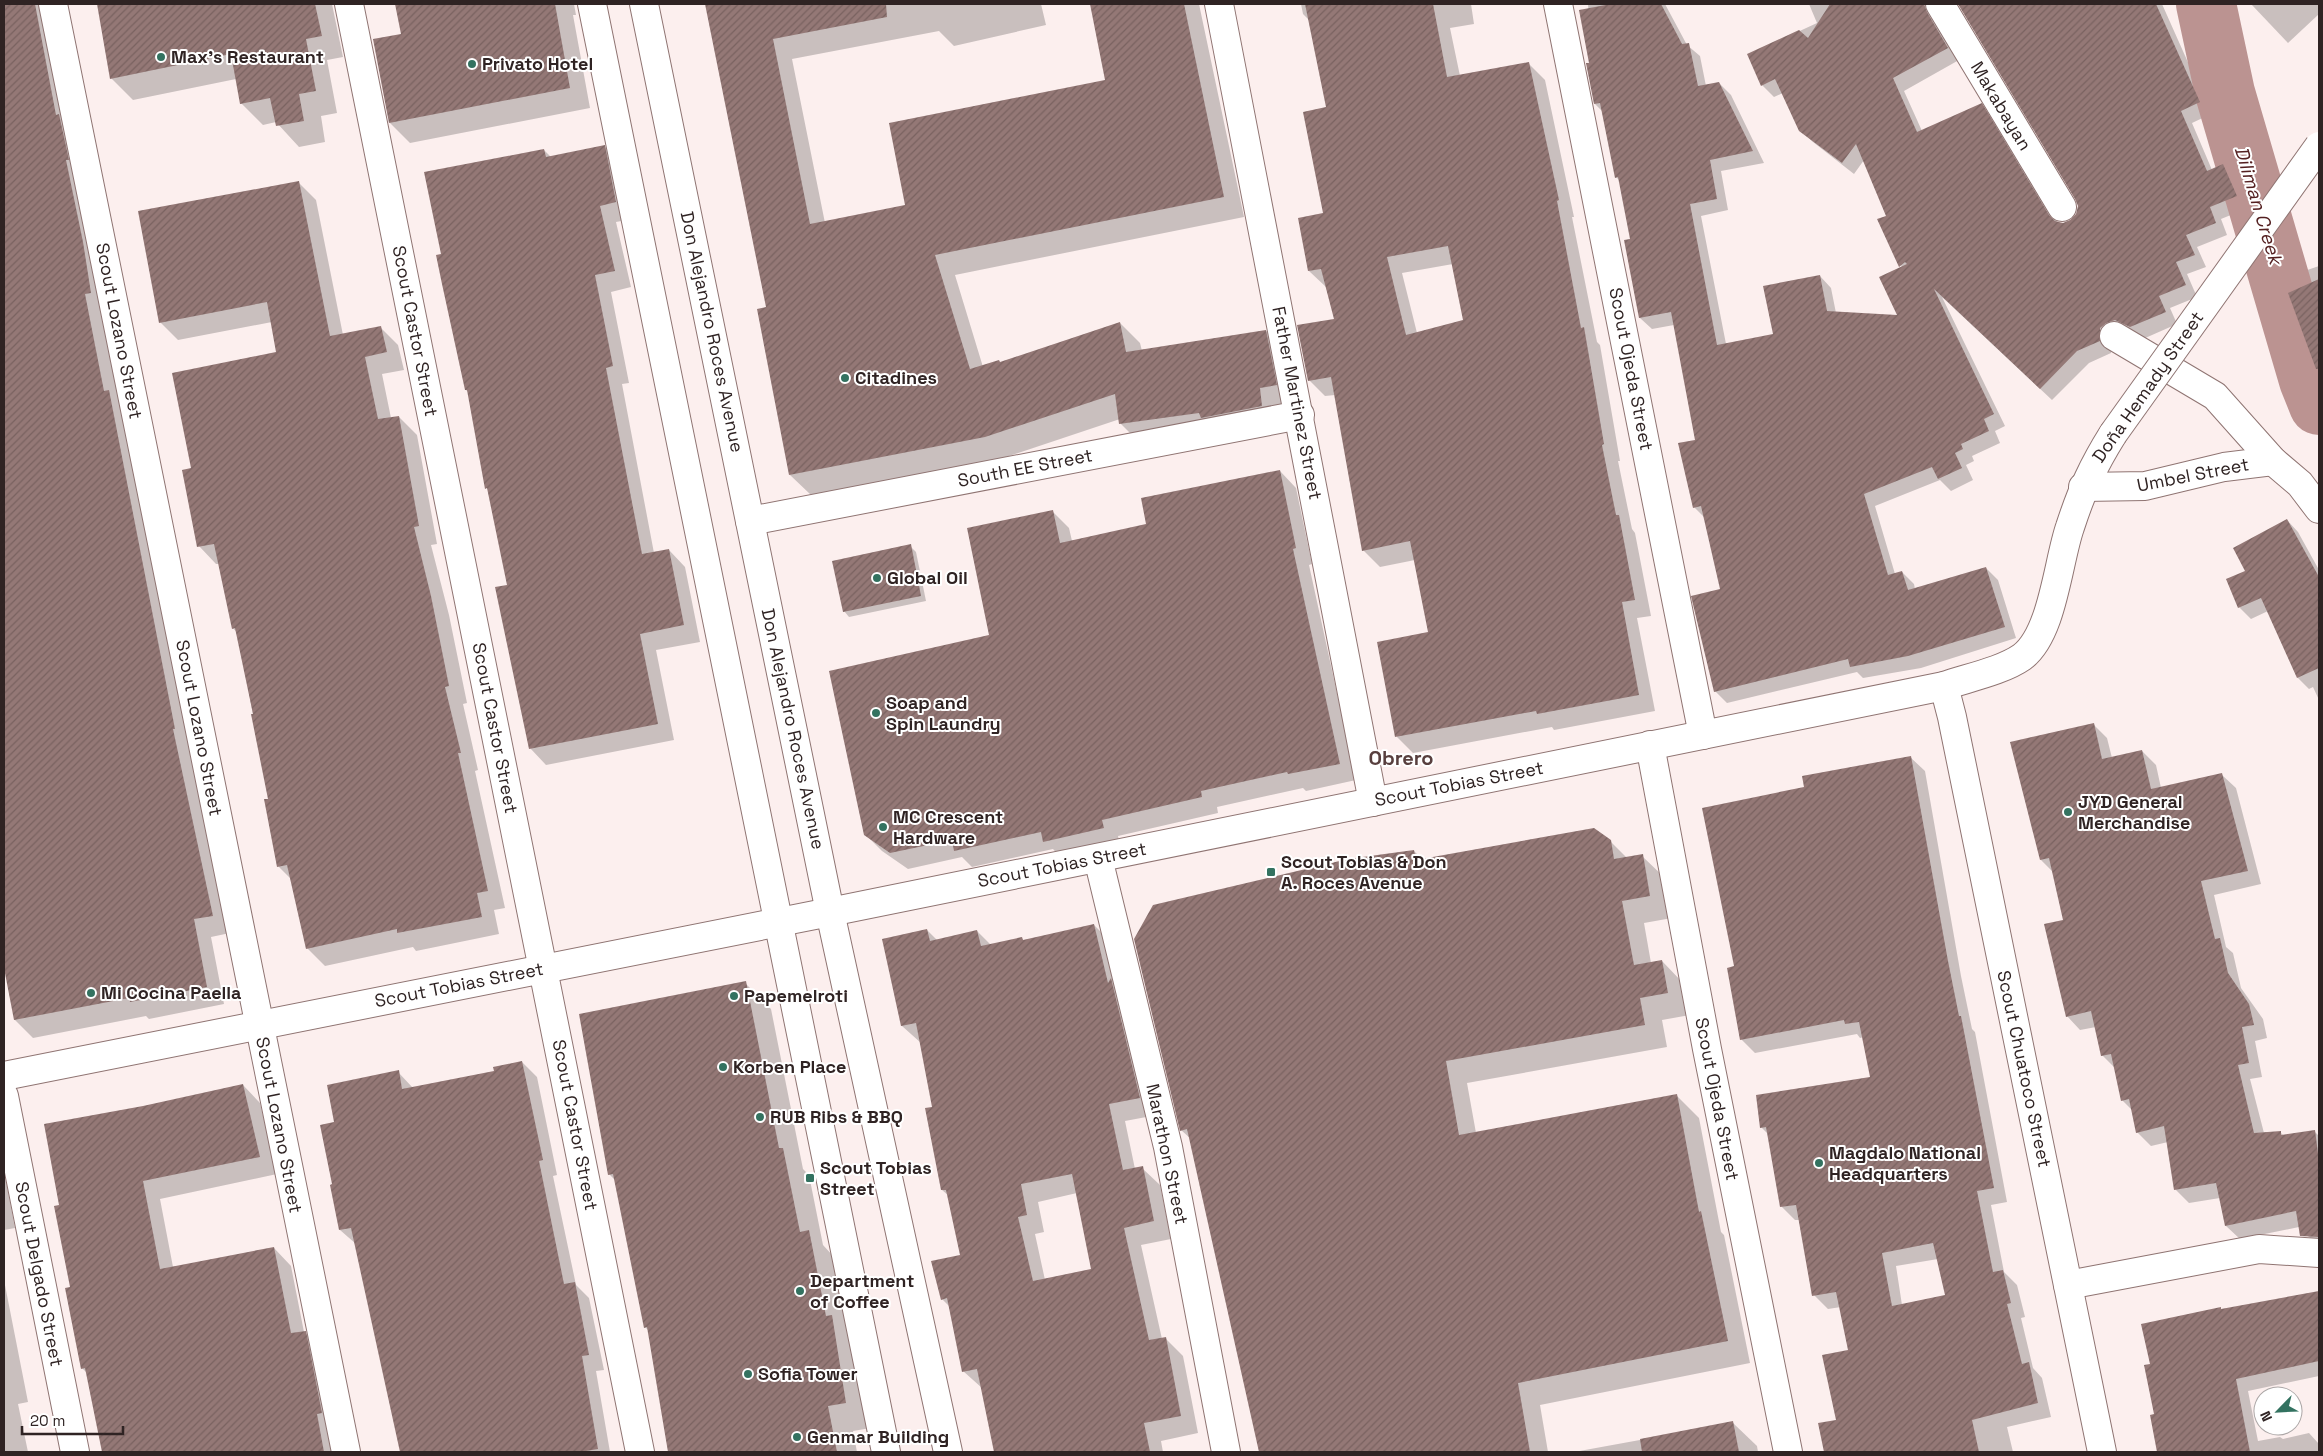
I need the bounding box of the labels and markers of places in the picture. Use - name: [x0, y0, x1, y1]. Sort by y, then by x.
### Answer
- place label: Max's Restaurant: [171, 45, 324, 68]
- marker: Max's Restaurant: [155, 51, 167, 63]
- place label: Privato Hotel: [482, 52, 593, 75]
- marker: Privato Hotel: [466, 58, 478, 70]
- place label: Citadines: [855, 366, 937, 389]
- marker: Citadines: [839, 372, 851, 384]
- place label: Global Oil: [887, 566, 968, 589]
- marker: Global Oil: [871, 572, 883, 584]
- place label: Soap and Spin Laundry: [886, 691, 1001, 735]
- marker: Soap and Spin Laundry: [870, 707, 882, 719]
- place label: JYD General Merchandise: [2078, 790, 2190, 834]
- place label: MC Crescent Hardware: [893, 805, 1003, 849]
- marker: JYD General Merchandise: [2062, 806, 2074, 818]
- marker: MC Crescent Hardware: [877, 821, 889, 833]
- place label: Scout Tobias & Don A. Roces Avenue: [1281, 850, 1447, 894]
- marker: Scout Tobias & Don A. Roces Avenue: [1265, 866, 1277, 878]
- place label: Mi Cocina Paella: [101, 981, 242, 1004]
- place label: Papemelroti: [744, 984, 848, 1007]
- marker: Mi Cocina Paella: [85, 987, 97, 999]
- marker: Papemelroti: [728, 990, 740, 1002]
- place label: Korben Place: [733, 1055, 847, 1078]
- marker: Korben Place: [717, 1061, 729, 1073]
- place label: RUB Ribs & BBQ: [770, 1105, 903, 1128]
- marker: RUB Ribs & BBQ: [754, 1111, 766, 1123]
- place label: Magdalo National Headquarters: [1829, 1141, 1981, 1185]
- place label: Scout Tobias Street: [820, 1156, 932, 1200]
- marker: Magdalo National Headquarters: [1813, 1157, 1825, 1169]
- marker: Scout Tobias Street: [804, 1172, 816, 1184]
- place label: Department of Coffee: [810, 1269, 914, 1313]
- marker: Department of Coffee: [794, 1285, 806, 1297]
- place label: Sofia Tower: [758, 1362, 858, 1385]
- marker: Sofia Tower: [742, 1368, 754, 1380]
- place label: Genmar Building: [807, 1425, 949, 1448]
- marker: Genmar Building: [791, 1431, 803, 1443]

